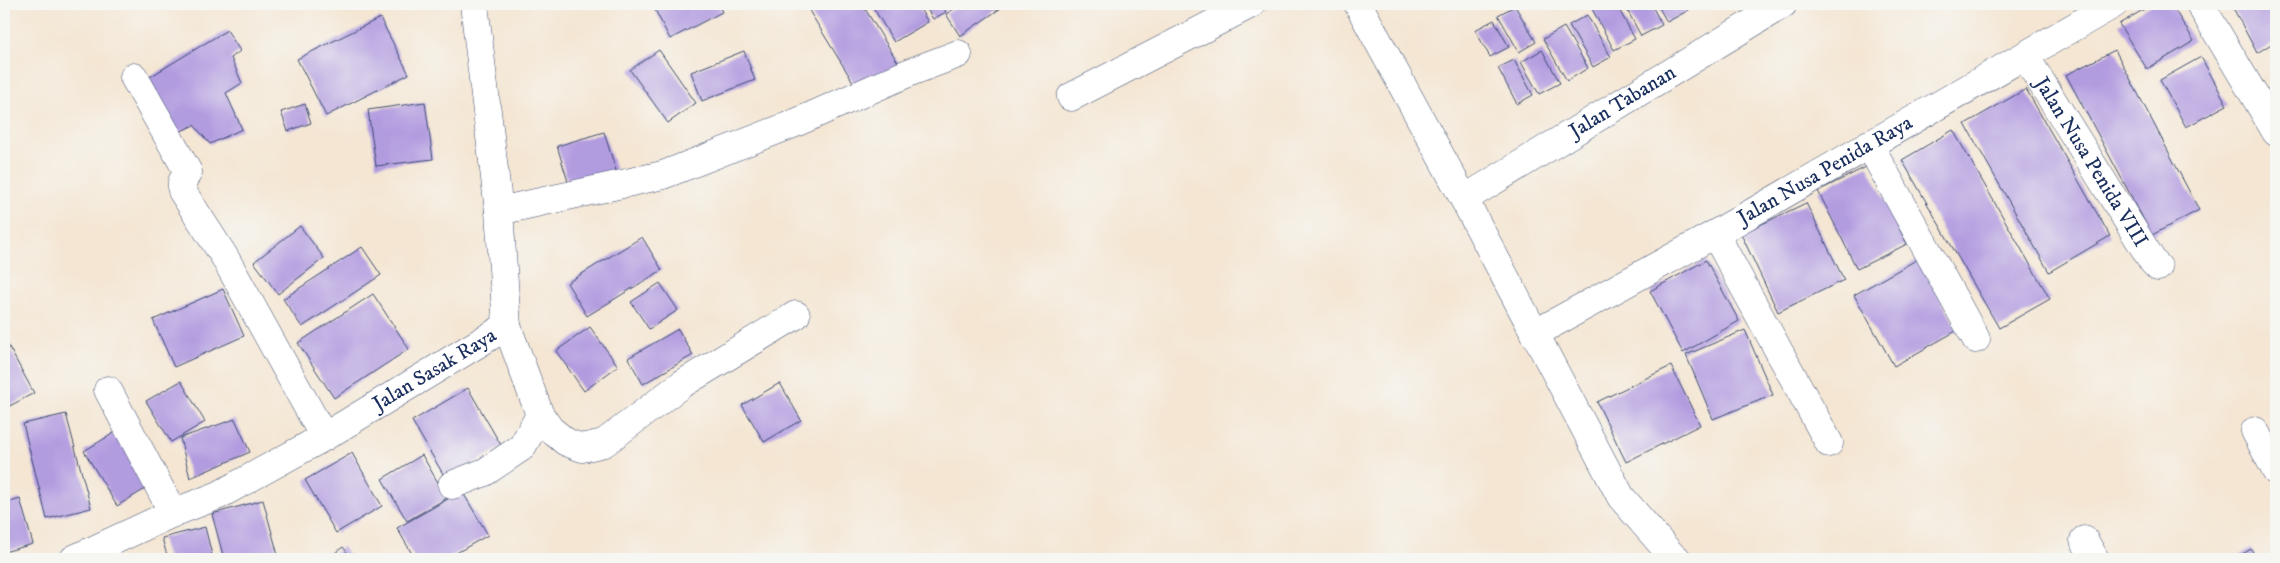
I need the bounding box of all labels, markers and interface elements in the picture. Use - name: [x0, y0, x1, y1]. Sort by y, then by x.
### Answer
- street label: Jalan Tabanan: [1563, 60, 1681, 145]
- street label: Jalan Nusa Penida VIII: [2027, 71, 2154, 252]
- street label: Jalan Nusa Penida Raya: [1731, 110, 1917, 232]
- street label: Jalan Sasak Raya: [366, 322, 501, 418]

